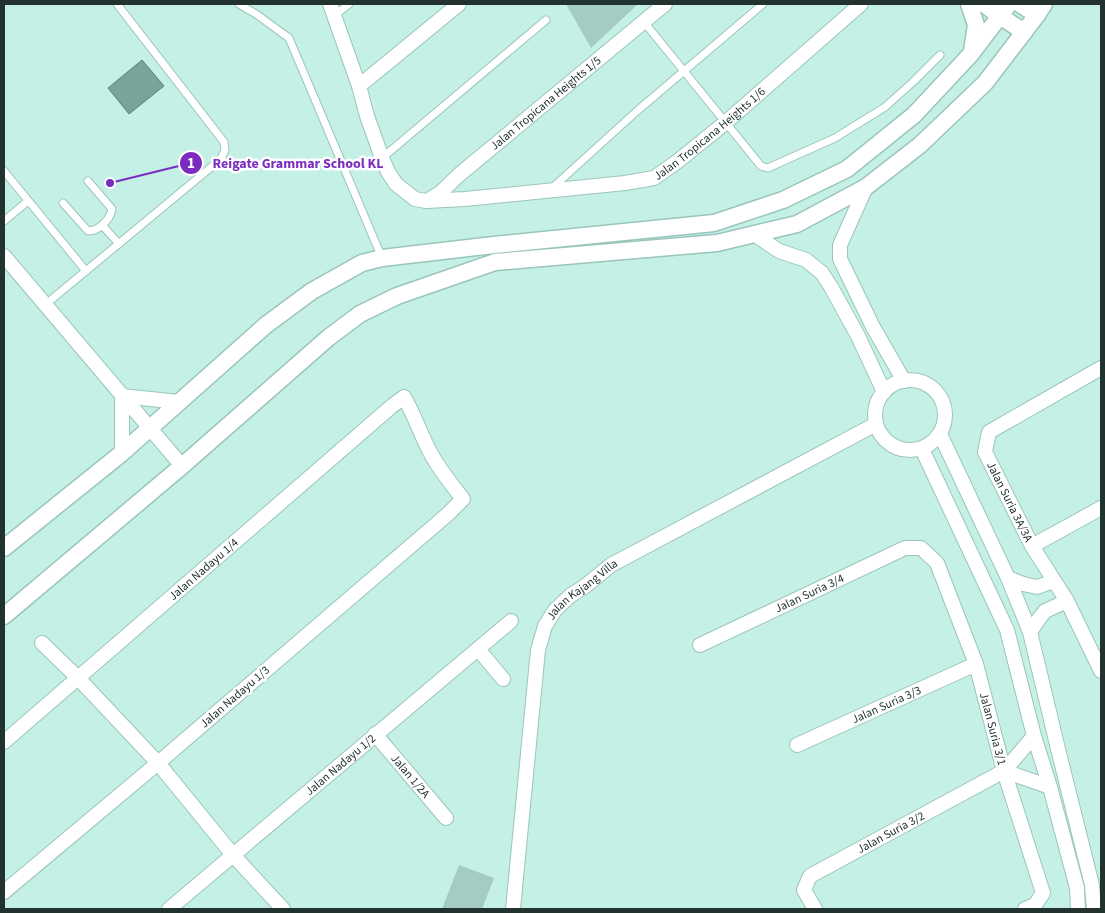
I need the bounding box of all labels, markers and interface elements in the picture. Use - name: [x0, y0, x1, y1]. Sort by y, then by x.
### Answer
- street label: Jalan Tropicana Heights 1/5: [487, 52, 605, 154]
- street label: Jalan Tropicana Heights 1/6: [650, 83, 769, 184]
- callout: Reigate Grammar School KL: [178, 148, 394, 177]
- text: 1: [187, 153, 195, 174]
- text: Reigate Grammar School KL: [213, 154, 383, 174]
- street label: Jalan Suria 3A/3A: [983, 459, 1037, 545]
- street label: Jalan Nadayu 1/4: [165, 534, 242, 604]
- street label: Jalan Kajang Villa: [542, 555, 620, 623]
- street label: Jalan Suria 3/4: [772, 570, 847, 617]
- street label: Jalan Nadayu 1/3: [197, 662, 273, 732]
- street label: Jalan Suria 3/3: [849, 681, 924, 728]
- street label: Jalan Suria 3/1: [975, 691, 1011, 767]
- street label: Jalan Nadayu 1/2: [302, 730, 379, 799]
- street label: Jalan 1/2A: [387, 750, 434, 802]
- street label: Jalan Suria 3/2: [854, 807, 928, 858]

